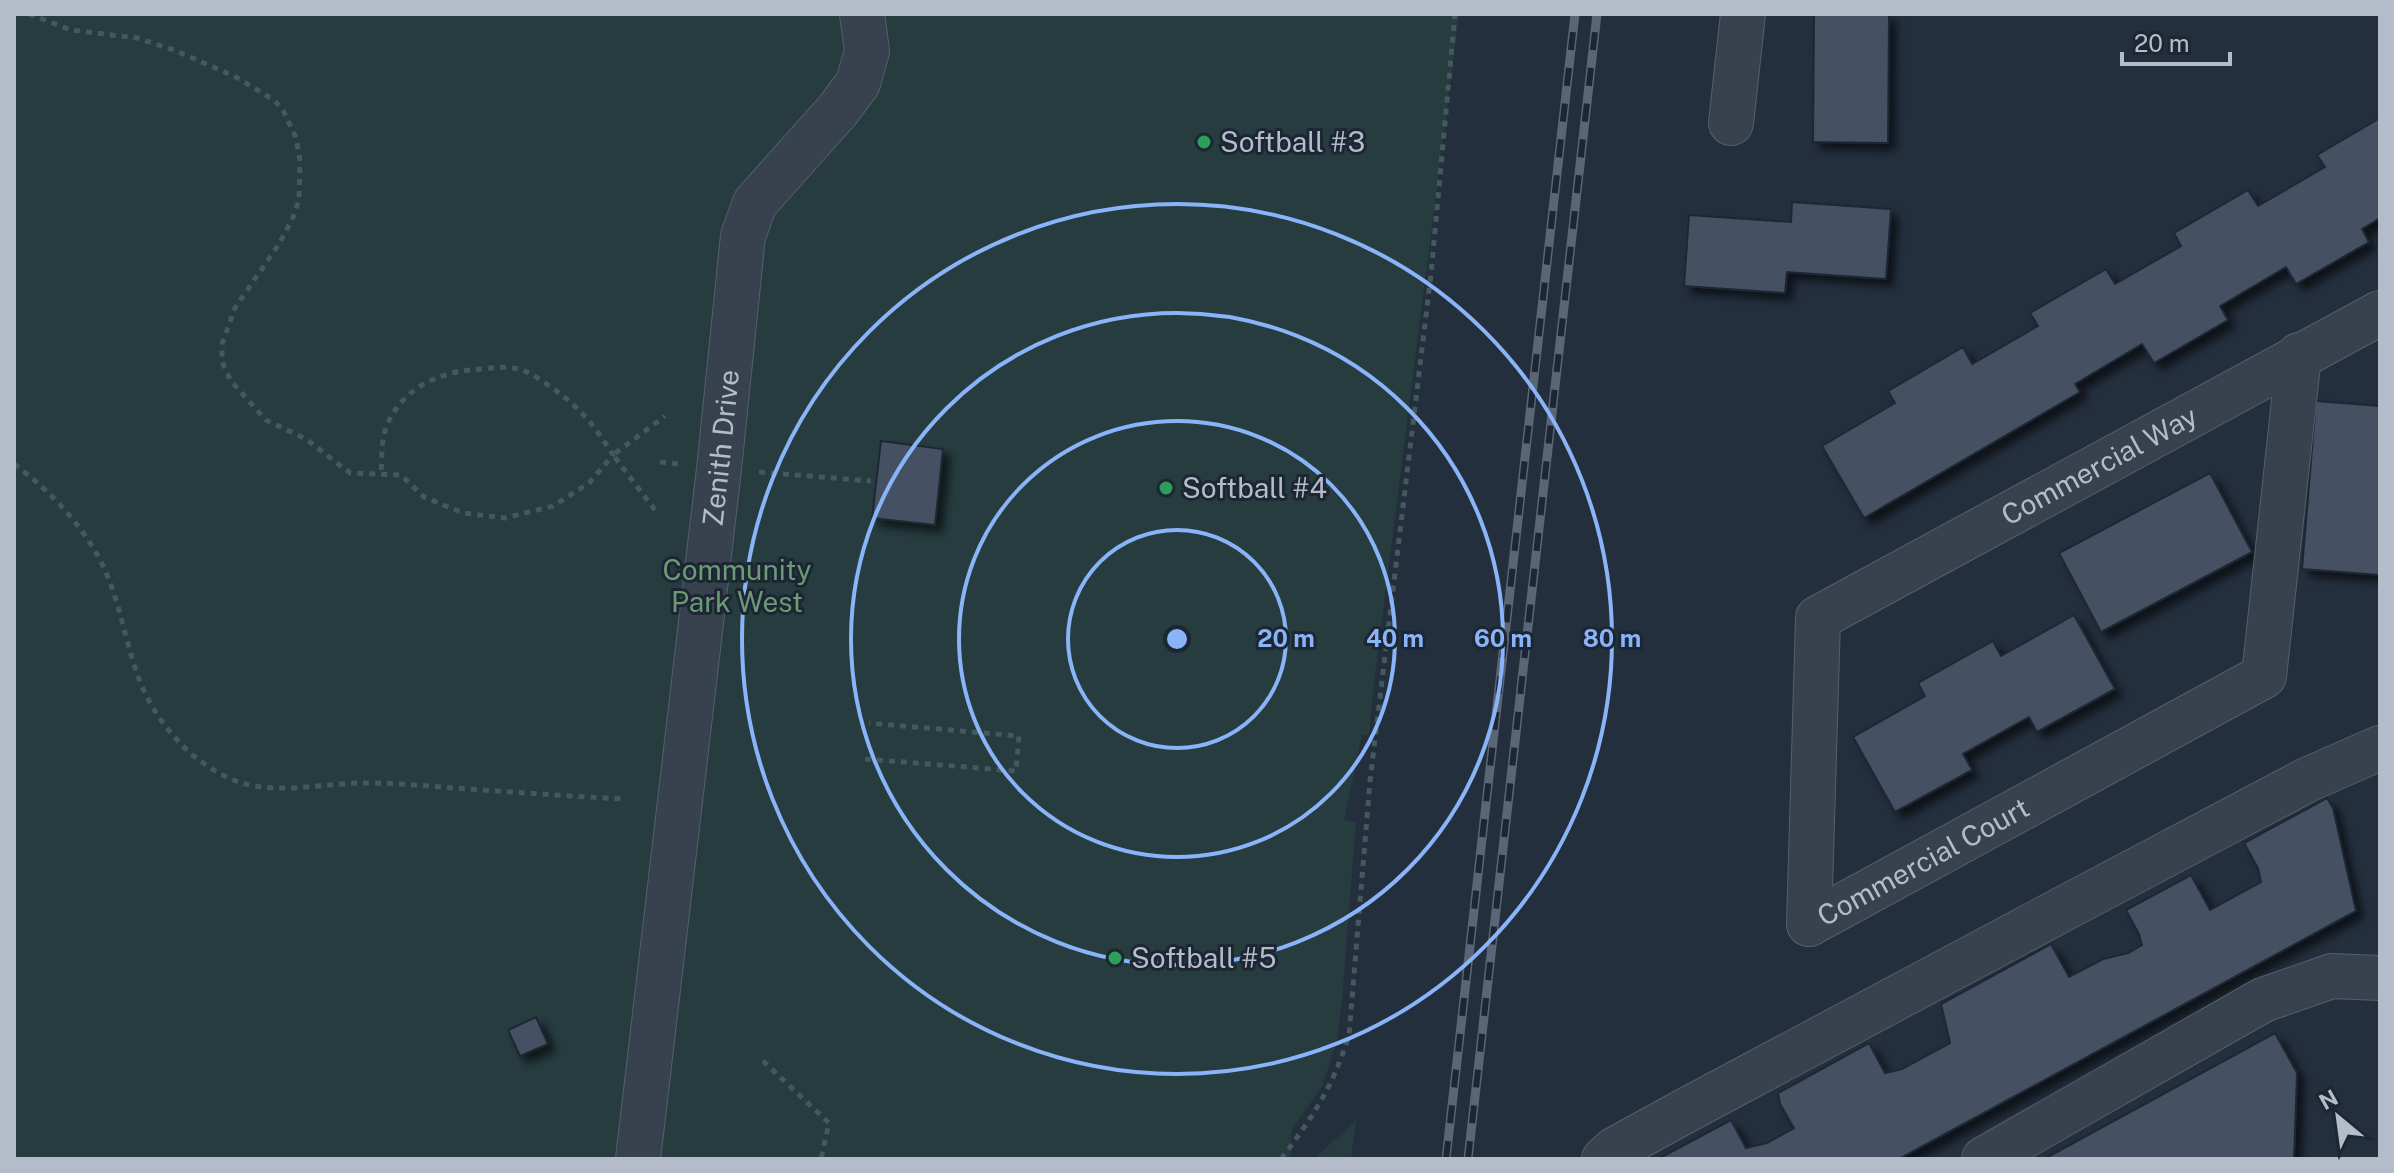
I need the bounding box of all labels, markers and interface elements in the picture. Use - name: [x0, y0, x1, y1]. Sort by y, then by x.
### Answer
- scale bar: [2122, 16, 2230, 66]
- text: 20 m: [2134, 29, 2190, 57]
- place label: Softball #3: [1220, 125, 1365, 158]
- marker: Softball #3: [1195, 133, 1213, 151]
- street label: Zenith Drive: [695, 368, 745, 528]
- street label: Commercial Way: [1995, 399, 2202, 531]
- place label: Softball #4: [1182, 471, 1327, 504]
- marker: Softball #4: [1157, 479, 1175, 497]
- park label: Community Park West: [663, 553, 811, 618]
- text: 20 m: [1257, 624, 1315, 652]
- text: 40 m: [1366, 624, 1424, 652]
- text: 60 m: [1474, 624, 1532, 652]
- text: 80 m: [1583, 624, 1641, 652]
- centre of rings: [1163, 625, 1191, 653]
- street label: Commercial Court: [1811, 790, 2034, 932]
- place label: Softball #5: [1131, 941, 1276, 974]
- marker: Softball #5: [1106, 949, 1124, 967]
- north arrow: [2298, 1077, 2378, 1157]
- text: N: [2314, 1084, 2342, 1115]

